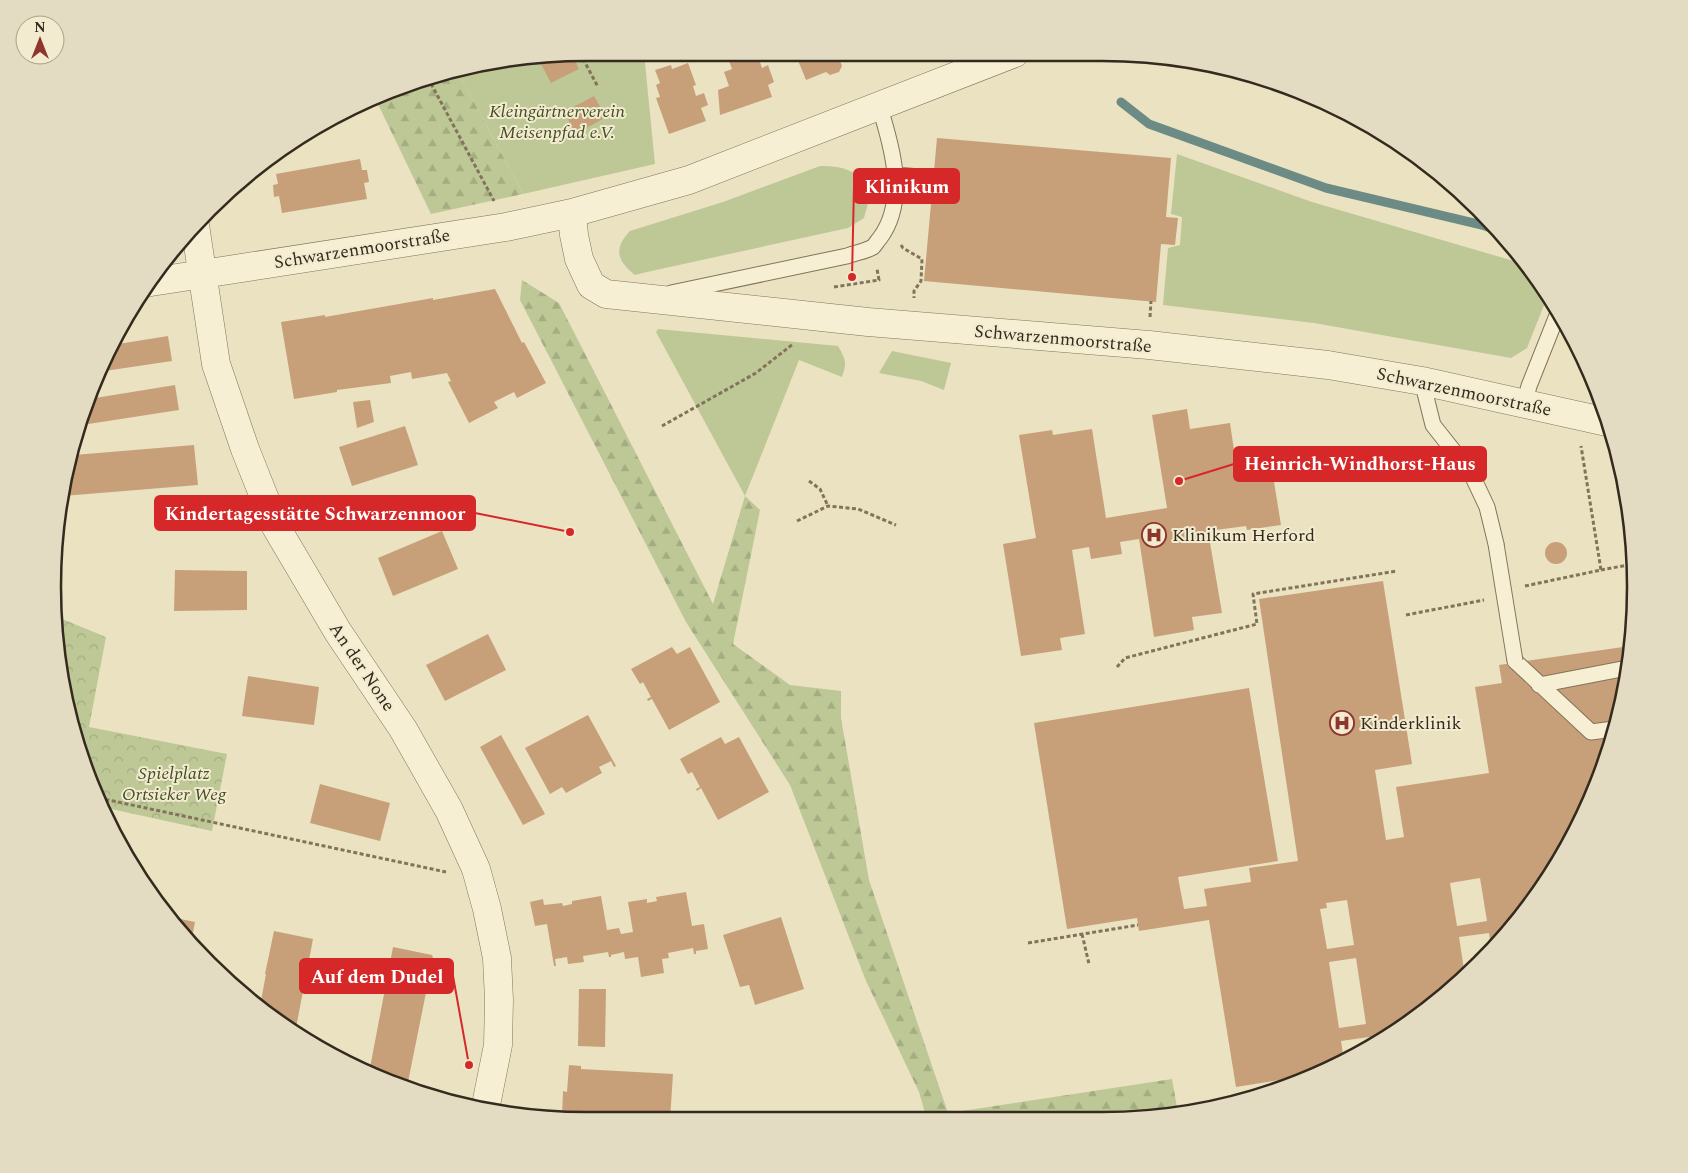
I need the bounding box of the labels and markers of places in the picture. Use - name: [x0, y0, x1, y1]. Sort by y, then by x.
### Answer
- callout: Klinikum: [854, 169, 959, 203]
- callout: Heinrich-Windhorst-Haus: [1234, 447, 1486, 481]
- callout: Kindertagesstätte Schwarzenmoor: [155, 496, 475, 530]
- hospital icon: Klinikum Herford: [1141, 522, 1167, 548]
- place label: Klinikum Herford: [1172, 522, 1315, 549]
- hospital icon: Kinderklinik: [1329, 710, 1355, 736]
- place label: Kinderklinik: [1360, 710, 1462, 737]
- callout: Auf dem Dudel: [300, 959, 453, 993]

